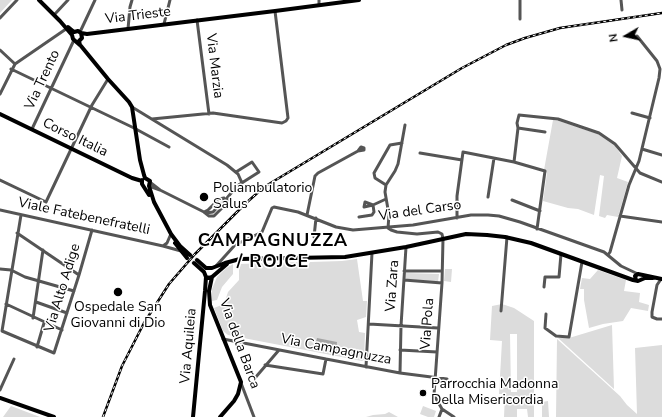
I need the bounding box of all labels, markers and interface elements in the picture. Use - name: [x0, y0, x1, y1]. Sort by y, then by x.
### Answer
- street label: Via Trieste: [104, 4, 172, 28]
- north arrow: [606, 16, 646, 56]
- street label: Via Marzia: [202, 32, 226, 100]
- text: N: [606, 33, 622, 43]
- street label: Via Trento: [22, 47, 64, 113]
- street label: Corso Italia: [40, 115, 110, 161]
- place label: Poliambulatorio Salus: [213, 181, 312, 214]
- marker: Poliambulatorio Salus: [198, 191, 210, 203]
- street label: Viale Fatebenefratelli: [17, 195, 151, 239]
- street label: Via del Carso: [378, 197, 462, 225]
- district label: CAMPAGNUZZA / ROJCE: [198, 231, 348, 274]
- street label: Via Alto Adige: [42, 242, 84, 334]
- street label: Via Zara: [383, 260, 403, 312]
- marker: Ospedale San Giovanni di Dio: [112, 286, 124, 298]
- street label: Via della Barca: [215, 297, 263, 391]
- street label: Via Pola: [418, 298, 438, 350]
- place label: Ospedale San Giovanni di Dio: [71, 300, 165, 332]
- street label: Via Aquileia: [177, 308, 201, 384]
- street label: Via Campagnuzza: [279, 331, 393, 369]
- place label: Parrocchia Madonna Della Misericordia: [431, 377, 558, 410]
- marker: Parrocchia Madonna Della Misericordia: [418, 388, 428, 398]

